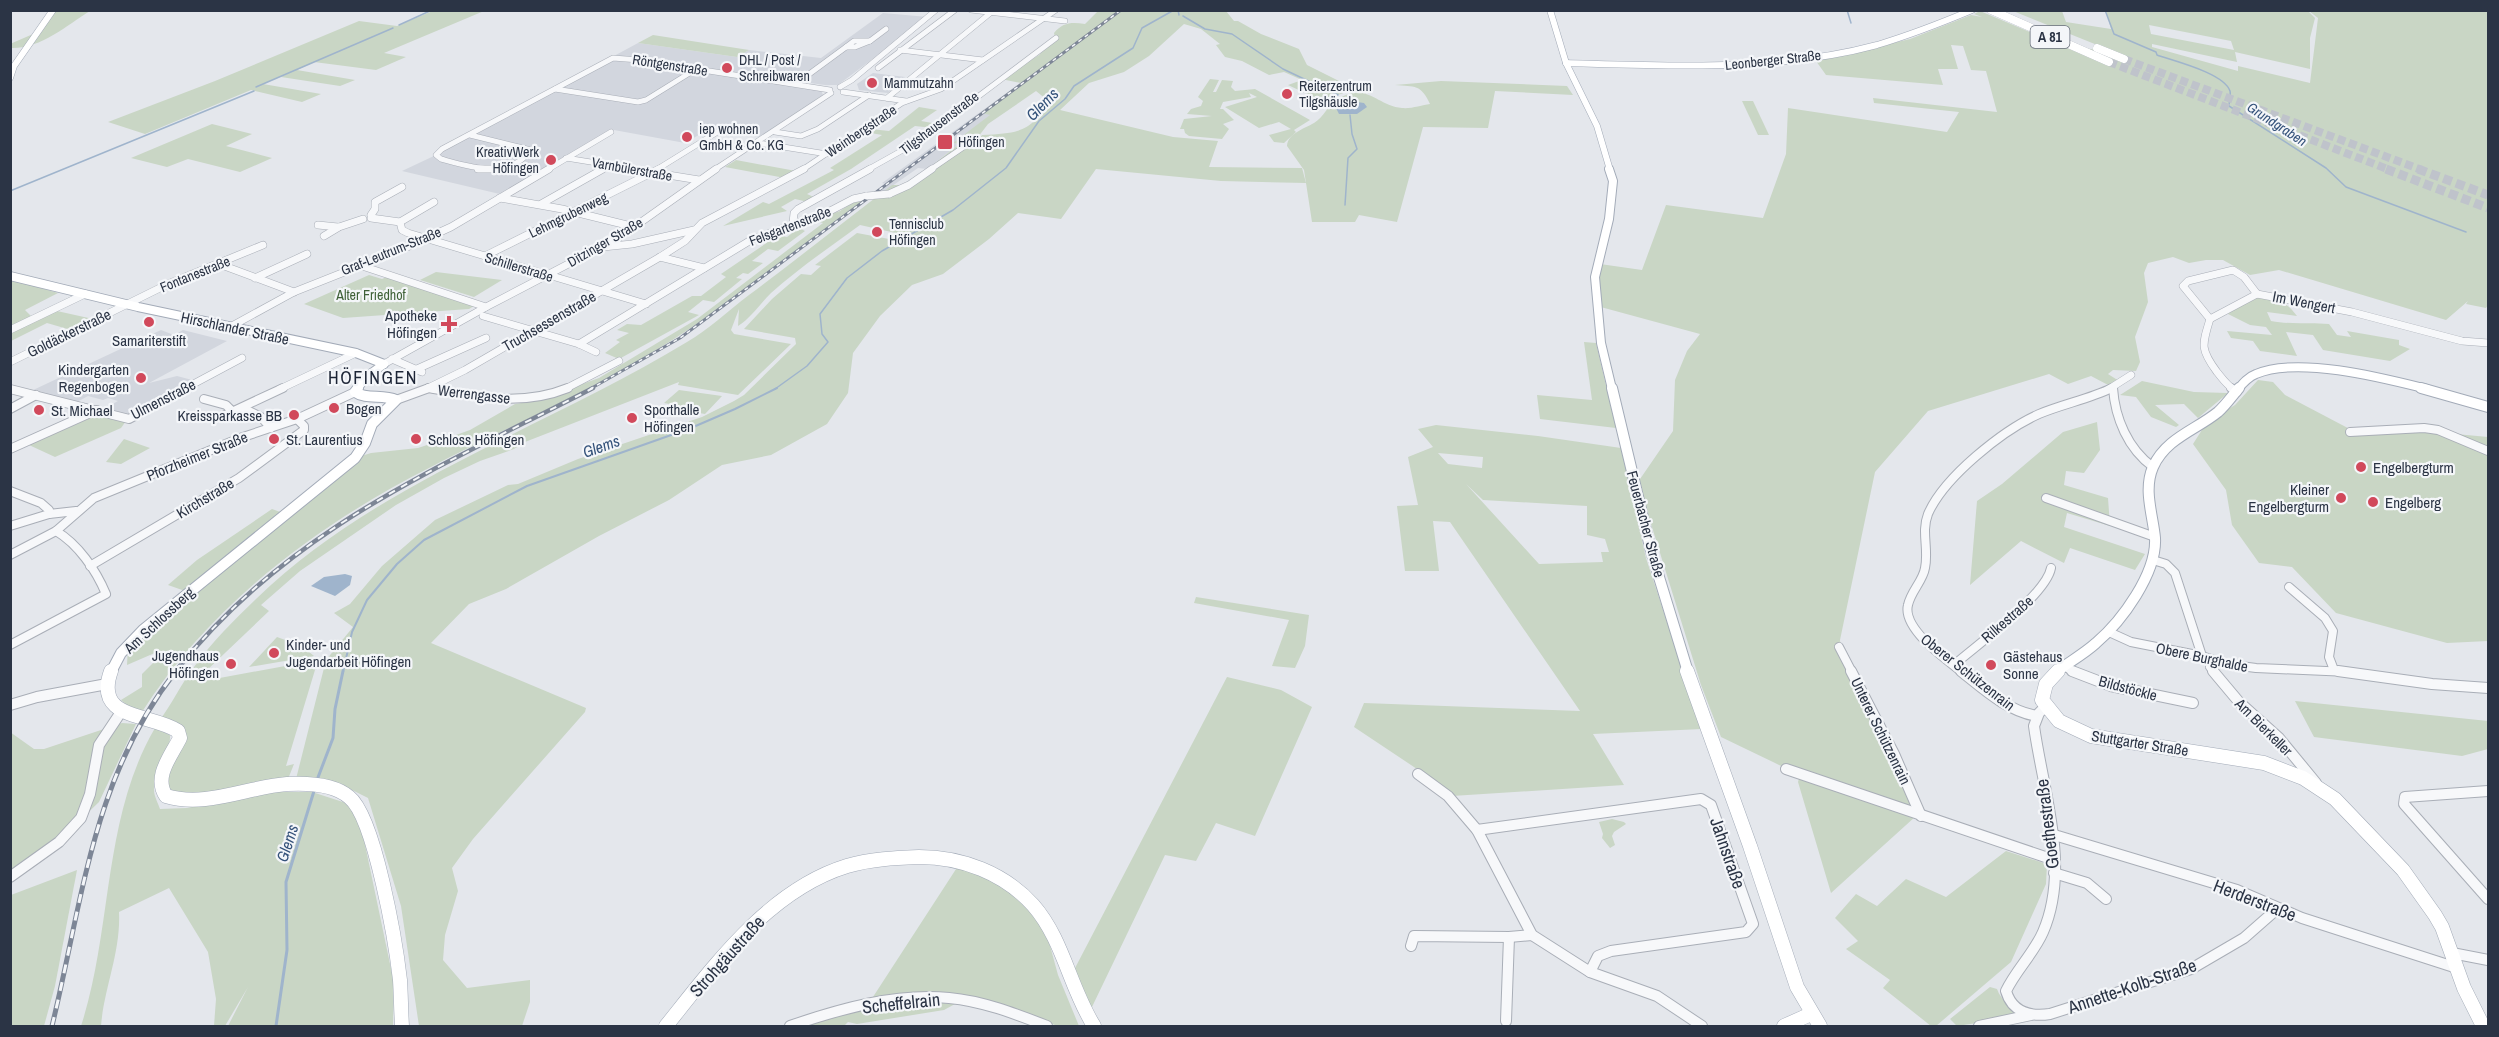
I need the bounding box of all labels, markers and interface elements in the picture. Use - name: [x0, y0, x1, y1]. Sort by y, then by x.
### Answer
- road number: A 81: [2030, 26, 2070, 48]
- street label: Leonberger Straße: [1724, 46, 1822, 74]
- street label: Röntgenstraße: [631, 50, 709, 80]
- place label: DHL / Post / Schreibwaren: [739, 51, 810, 85]
- marker: DHL / Post / Schreibwaren: [720, 61, 734, 75]
- place label: Mammutzahn: [884, 74, 954, 92]
- marker: Mammutzahn: [865, 76, 879, 90]
- place label: Reiterzentrum Tilgshäusle: [1299, 77, 1372, 111]
- water label: Glems: [1021, 83, 1063, 125]
- street label: Tilgshausenstraße: [896, 87, 982, 159]
- marker: Reiterzentrum Tilgshäusle: [1280, 87, 1294, 101]
- water label: Grundgraben: [2244, 98, 2310, 150]
- street label: Weinbergstraße: [822, 101, 900, 161]
- place label: iep wohnen GmbH & Co. KG: [699, 120, 784, 154]
- marker: iep wohnen GmbH & Co. KG: [680, 130, 694, 144]
- marker: Höfingen: [936, 133, 954, 151]
- place label: Höfingen: [958, 133, 1005, 151]
- place label: KreativWerk Höfingen: [476, 143, 539, 177]
- marker: KreativWerk Höfingen: [544, 153, 558, 167]
- street label: Varnbülerstraße: [590, 153, 674, 185]
- street label: Lehmgrubenweg: [526, 188, 611, 242]
- street label: Felsgartenstraße: [747, 202, 833, 250]
- street label: Ditzinger Straße: [564, 213, 646, 271]
- place label: Tennisclub Höfingen: [889, 215, 944, 249]
- street label: Graf-Leutrum-Straße: [338, 223, 444, 279]
- marker: Tennisclub Höfingen: [870, 225, 884, 239]
- street label: Schillerstraße: [483, 248, 555, 286]
- street label: Fontanestraße: [157, 252, 233, 296]
- park label: Alter Friedhof: [335, 286, 407, 304]
- street label: Truchsessenstraße: [498, 286, 600, 356]
- street label: Im Wengert: [2271, 286, 2338, 318]
- street label: Goldäckerstraße: [24, 304, 115, 362]
- place label: Apotheke Höfingen: [384, 305, 437, 343]
- street label: Hirschlander Straße: [179, 306, 291, 350]
- marker: Samariterstift: [142, 315, 156, 329]
- marker: Apotheke Höfingen: [442, 317, 456, 331]
- place label: Samariterstift: [112, 330, 186, 351]
- place label: Kindergarten Regenbogen: [58, 359, 129, 397]
- district label: HÖFINGEN: [328, 365, 418, 390]
- marker: Kindergarten Regenbogen: [134, 371, 148, 385]
- street label: Ulmenstraße: [127, 374, 199, 424]
- street label: Werrengasse: [437, 379, 512, 409]
- place label: Bogen: [346, 398, 382, 419]
- place label: Sporthalle Höfingen: [644, 399, 700, 437]
- place label: St. Michael: [51, 400, 113, 421]
- marker: Bogen: [327, 401, 341, 415]
- marker: St. Michael: [32, 403, 46, 417]
- place label: Kreissparkasse BB: [177, 405, 282, 426]
- marker: Kreissparkasse BB: [287, 408, 301, 422]
- marker: Sporthalle Höfingen: [625, 411, 639, 425]
- street label: Pforzheimer Straße: [143, 426, 251, 486]
- place label: St. Laurentius: [286, 429, 363, 450]
- place label: Schloss Höfingen: [428, 429, 524, 450]
- water label: Glems: [579, 429, 623, 463]
- marker: St. Laurentius: [267, 432, 281, 446]
- marker: Schloss Höfingen: [409, 432, 423, 446]
- place label: Engelbergturm: [2373, 457, 2454, 478]
- marker: Engelbergturm: [2354, 460, 2368, 474]
- street label: Feuerbacher Straße: [1622, 468, 1670, 580]
- street label: Kirchstraße: [172, 473, 238, 523]
- place label: Kleiner Engelbergturm: [2248, 479, 2329, 517]
- marker: Kleiner Engelbergturm: [2334, 491, 2348, 505]
- place label: Engelberg: [2385, 492, 2441, 513]
- marker: Engelberg: [2366, 495, 2380, 509]
- street label: Am Schlossberg: [118, 582, 199, 659]
- street label: Rilkestraße: [1976, 590, 2038, 648]
- street label: Oberer Schützenrain: [1917, 629, 2019, 715]
- place label: Kinder- und Jugendarbeit Höfingen: [286, 634, 411, 672]
- street label: Obere Burghalde: [2154, 637, 2250, 677]
- place label: Jugendhaus Höfingen: [152, 645, 219, 683]
- marker: Kinder- und Jugendarbeit Höfingen: [267, 646, 281, 660]
- place label: Gästehaus Sonne: [2003, 646, 2063, 684]
- marker: Jugendhaus Höfingen: [224, 657, 238, 671]
- marker: Gästehaus Sonne: [1984, 658, 1998, 672]
- street label: Bildstöckle: [2097, 670, 2160, 706]
- street label: Unterer Schützenrain: [1846, 674, 1916, 788]
- street label: Am Bierkeller: [2230, 693, 2298, 761]
- street label: Stuttgarter Straße: [2090, 725, 2190, 761]
- street label: Goethestraße: [2029, 778, 2065, 870]
- street label: Jahnstraße: [1704, 814, 1752, 892]
- water label: Glems: [271, 821, 303, 864]
- street label: Herderstraße: [2210, 873, 2300, 927]
- street label: Strohgäustraße: [684, 910, 770, 1002]
- street label: Annette-Kolb-Straße: [2063, 952, 2200, 1020]
- street label: Scheffelrain: [861, 986, 941, 1020]

